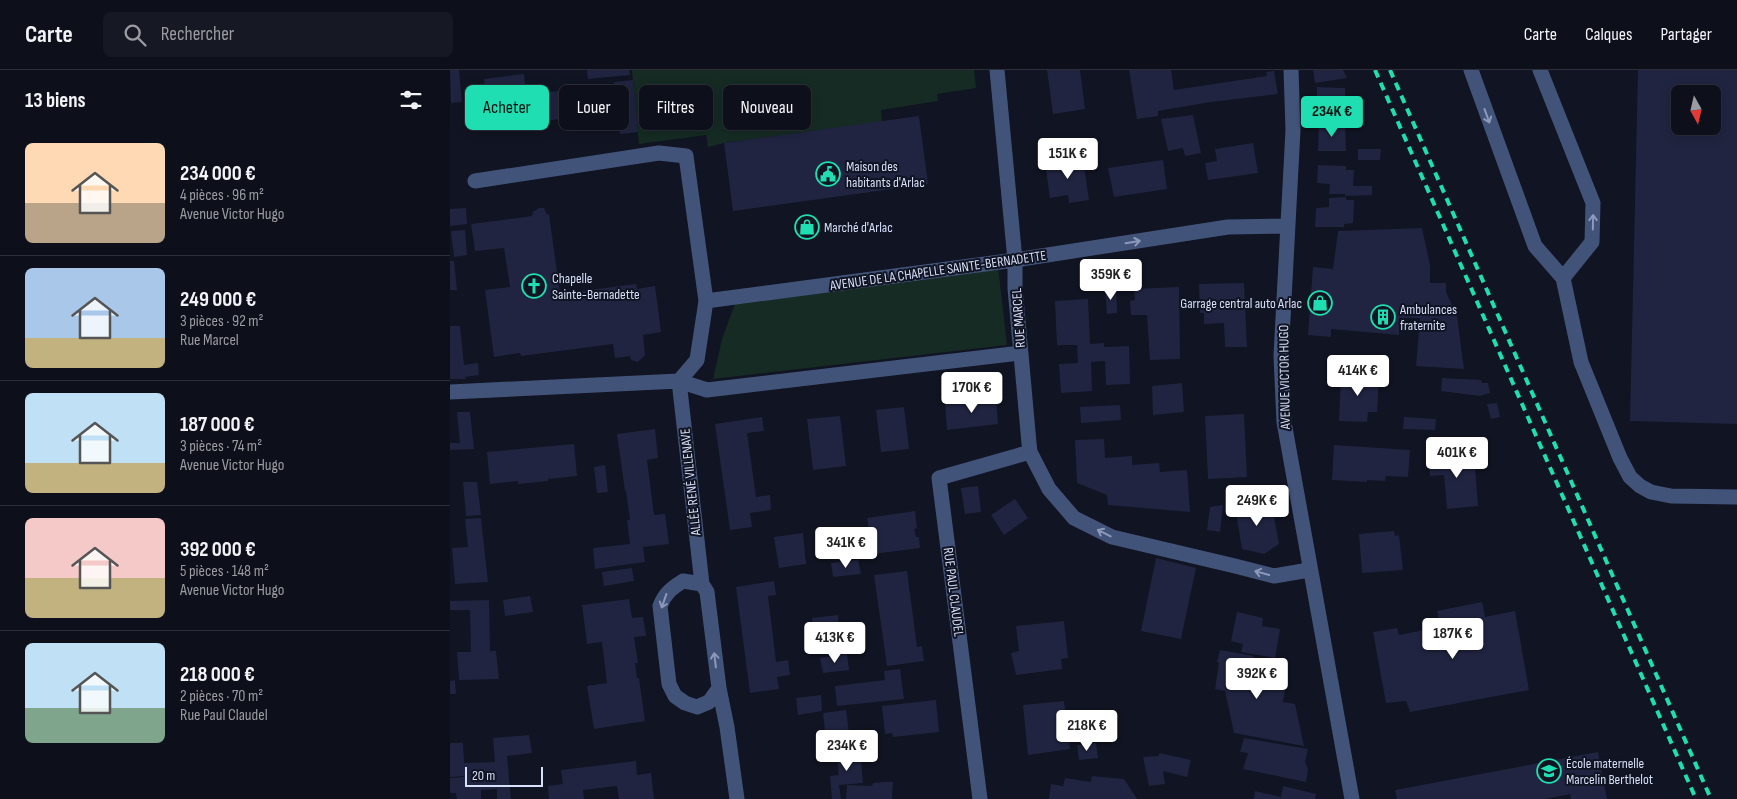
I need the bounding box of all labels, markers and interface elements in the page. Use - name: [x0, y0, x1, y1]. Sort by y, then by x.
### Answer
- search box: [103, 12, 453, 57]
- text: Carte: [25, 20, 73, 49]
- icon: search: [121, 21, 149, 49]
- text: Rechercher: [161, 23, 234, 46]
- text: Carte: [1524, 24, 1557, 45]
- text: Calques: [1585, 24, 1632, 45]
- text: Partager: [1660, 24, 1712, 45]
- chip: Acheter: [465, 85, 549, 130]
- chip: Louer: [559, 85, 629, 130]
- chip: Filtres: [639, 85, 713, 130]
- chip: Nouveau: [723, 85, 811, 130]
- north arrow: [1671, 85, 1721, 135]
- map controls: [1671, 85, 1721, 135]
- icon: filters: [397, 86, 425, 114]
- text: 13 biens: [25, 88, 86, 113]
- pin: 234K €: [1291, 96, 1373, 138]
- text: 234K €: [1312, 102, 1352, 121]
- one-way arrow: [1483, 108, 1492, 123]
- pin: 151K €: [1027, 138, 1109, 180]
- text: 151K €: [1049, 144, 1087, 163]
- place label: Maison des habitants d'Arlac: [846, 158, 925, 191]
- text: 234 000 €: [180, 161, 256, 186]
- public building icon: Maison des habitants d'Arlac: [815, 161, 841, 187]
- icon: home: [65, 163, 125, 223]
- text: 4 pièces · 96 m²: [180, 186, 264, 205]
- text: Avenue Victor Hugo: [180, 205, 284, 224]
- shop icon: Marché d'Arlac: [794, 214, 820, 240]
- one-way arrow: [1588, 215, 1598, 231]
- place label: Marché d'Arlac: [824, 219, 893, 236]
- one-way arrow: [1124, 237, 1140, 247]
- street label: AVENUE DE LA CHAPELLE SAINTE-BERNADETTE: [828, 247, 1047, 294]
- pin: 359K €: [1070, 258, 1152, 301]
- text: 359K €: [1091, 265, 1131, 284]
- place label: Chapelle Sainte-Bernadette: [552, 270, 640, 303]
- church icon: Chapelle Sainte-Bernadette: [521, 273, 547, 299]
- text: 249 000 €: [180, 287, 256, 312]
- icon: home: [65, 288, 125, 348]
- street label: RUE MARCEL: [1008, 288, 1029, 348]
- shop icon: Garrage central auto Arlac: [1307, 290, 1333, 316]
- place label: Garrage central auto Arlac: [1180, 295, 1302, 312]
- place label: Ambulances fraternite: [1399, 301, 1457, 334]
- building icon: Ambulances fraternite: [1370, 304, 1396, 330]
- text: 3 pièces · 92 m²: [180, 312, 264, 331]
- street label: AVENUE VICTOR HUGO: [1275, 324, 1294, 430]
- text: Rue Marcel: [180, 331, 239, 350]
- pin: 414K €: [1317, 354, 1399, 397]
- text: 414K €: [1338, 361, 1378, 380]
- pin: 170K €: [931, 372, 1013, 414]
- text: 170K €: [952, 378, 992, 397]
- text: 187 000 €: [180, 412, 255, 437]
- icon: home: [65, 413, 125, 473]
- street label: ALLÉE RENÉ VILLENAVE: [676, 427, 705, 537]
- pin: 401K €: [1416, 436, 1498, 479]
- text: 3 pièces · 74 m²: [180, 437, 262, 456]
- text: 401K €: [1437, 443, 1477, 462]
- text: Avenue Victor Hugo: [180, 456, 284, 475]
- pin: 249K €: [1216, 484, 1298, 527]
- text: 249K €: [1237, 491, 1277, 510]
- pin: 341K €: [805, 526, 887, 569]
- one-way arrow: [1097, 528, 1112, 537]
- text: 341K €: [826, 533, 866, 552]
- text: 392 000 €: [180, 537, 256, 562]
- icon: home: [65, 538, 125, 598]
- street label: RUE PAUL CLAUDEL: [940, 546, 967, 638]
- text: 5 pièces · 148 m²: [180, 562, 269, 581]
- one-way arrow: [1254, 567, 1270, 577]
- text: Avenue Victor Hugo: [180, 581, 284, 600]
- one-way arrow: [659, 593, 668, 608]
- pin: 187K €: [1412, 618, 1494, 660]
- pin: 413K €: [794, 622, 876, 664]
- text: 187K €: [1433, 624, 1473, 643]
- text: 413K €: [815, 628, 855, 647]
- one-way arrow: [710, 652, 720, 668]
- pin: 392K €: [1216, 658, 1298, 700]
- text: 218 000 €: [180, 662, 255, 687]
- icon: home: [65, 663, 125, 723]
- text: 392K €: [1237, 664, 1277, 683]
- text: 2 pièces · 70 m²: [180, 687, 263, 706]
- text: Rue Paul Claudel: [180, 706, 268, 725]
- pin: 218K €: [1046, 710, 1128, 752]
- text: 218K €: [1067, 716, 1107, 735]
- pin: 234K €: [806, 730, 888, 772]
- text: 234K €: [827, 736, 867, 755]
- place label: École maternelle Marcelin Berthelot: [1566, 755, 1653, 788]
- school or university icon: École maternelle Marcelin Berthelot: [1536, 758, 1562, 784]
- scale bar: [465, 764, 542, 787]
- text: 20 m: [472, 767, 495, 784]

